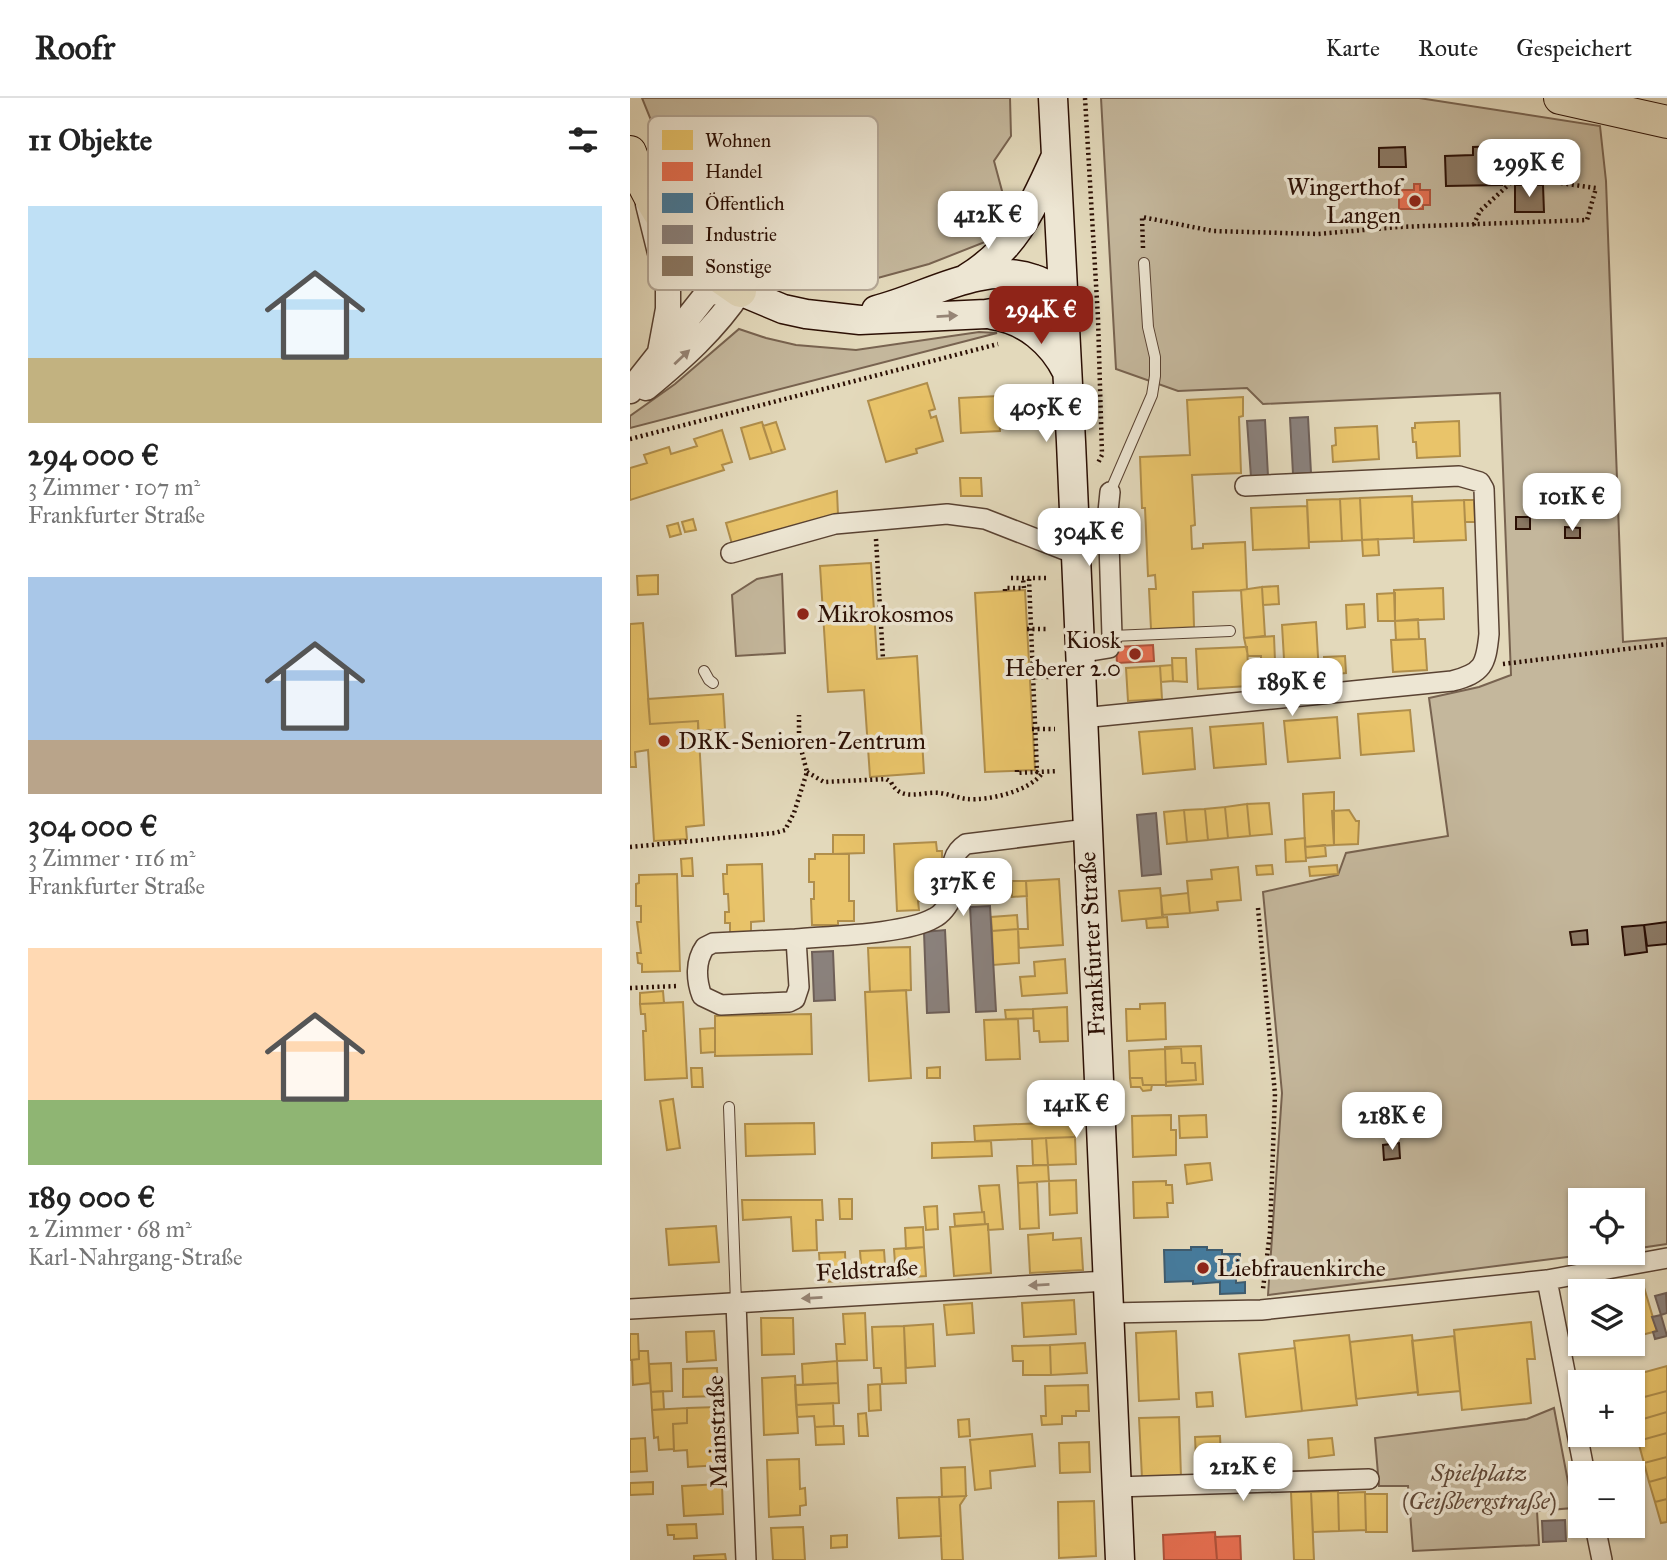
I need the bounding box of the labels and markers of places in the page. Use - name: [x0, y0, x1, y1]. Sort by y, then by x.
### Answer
- pin: 299K €: [1472, 140, 1586, 199]
- place label: Wingerthof Langen: [1286, 172, 1405, 230]
- pin: 412K €: [931, 192, 1045, 251]
- marker: Wingerthof Langen: [1407, 193, 1423, 209]
- pin: 294K €: [984, 286, 1098, 346]
- pin: 405K €: [989, 384, 1103, 444]
- pin: 101K €: [1515, 474, 1629, 533]
- pin: 304K €: [1032, 508, 1146, 568]
- place label: Mikrokosmos: [817, 599, 954, 629]
- marker: Mikrokosmos: [795, 606, 811, 622]
- place label: Kiosk Heberer 2.0: [1005, 625, 1122, 683]
- marker: Kiosk Heberer 2.0: [1127, 646, 1143, 662]
- pin: 189K €: [1235, 658, 1349, 718]
- place label: DRK-Senioren-Zentrum: [678, 726, 926, 756]
- marker: DRK-Senioren-Zentrum: [656, 733, 672, 749]
- pin: 317K €: [906, 858, 1020, 918]
- pin: 141K €: [1019, 1080, 1133, 1140]
- pin: 218K €: [1335, 1093, 1449, 1152]
- place label: Liebfrauenkirche: [1217, 1253, 1386, 1283]
- marker: Liebfrauenkirche: [1195, 1260, 1211, 1276]
- pin: 212K €: [1186, 1444, 1300, 1503]

